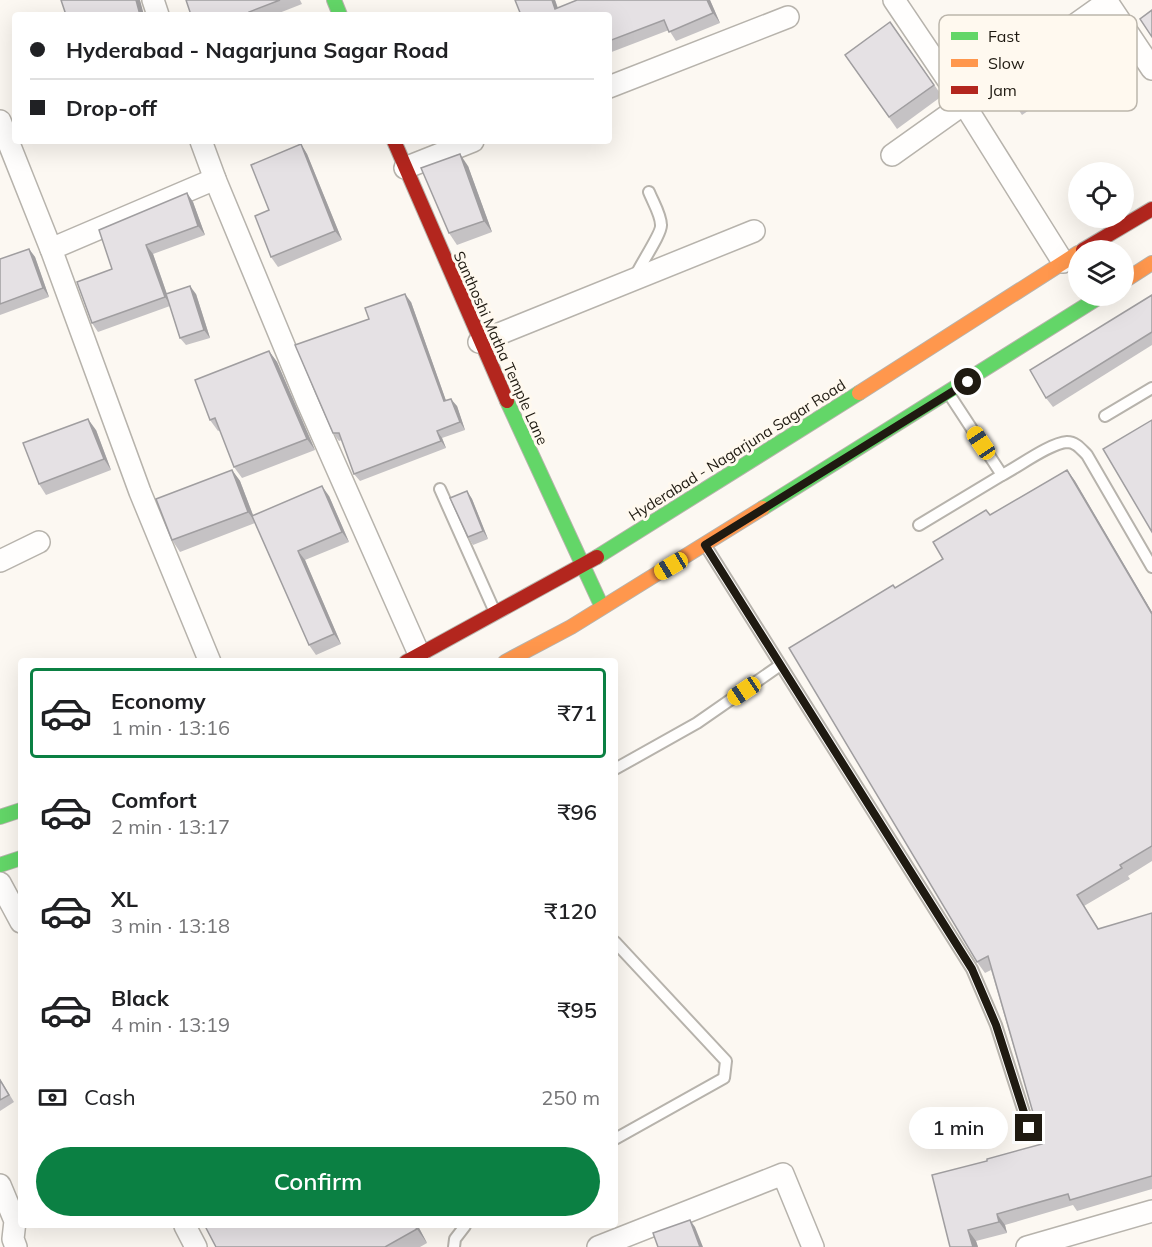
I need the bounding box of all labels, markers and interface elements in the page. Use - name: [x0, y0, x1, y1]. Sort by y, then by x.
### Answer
- legend: [939, 15, 1137, 111]
- text: Fast: [988, 26, 1020, 46]
- text: Hyderabad - Nagarjuna Sagar Road: [66, 36, 449, 64]
- text: Slow: [988, 53, 1025, 73]
- text: Jam: [988, 80, 1017, 100]
- text: Drop-off: [66, 94, 157, 122]
- map controls: [1068, 162, 1134, 306]
- button: locate: [1068, 162, 1134, 228]
- button: layers: [1068, 240, 1134, 306]
- street label: Santhoshi Matha Temple Lane: [450, 248, 552, 448]
- route start: [954, 368, 981, 395]
- street label: Hyderabad - Nagarjuna Sagar Road: [625, 375, 849, 525]
- car: [963, 423, 999, 463]
- car: [651, 549, 691, 583]
- car: [724, 673, 764, 709]
- icon: car: [39, 686, 93, 740]
- text: Economy: [111, 687, 206, 715]
- text: ₹71: [557, 699, 597, 727]
- text: 1 min · 13:16: [111, 715, 230, 740]
- icon: car: [39, 785, 93, 839]
- text: Comfort: [111, 786, 197, 814]
- text: ₹96: [557, 798, 597, 826]
- text: 2 min · 13:17: [111, 814, 230, 839]
- icon: car: [39, 884, 93, 938]
- text: XL: [111, 885, 138, 913]
- text: ₹120: [544, 897, 597, 925]
- text: 3 min · 13:18: [111, 913, 230, 938]
- icon: car: [39, 983, 93, 1037]
- text: Black: [111, 984, 169, 1012]
- text: ₹95: [557, 996, 597, 1024]
- text: 4 min · 13:19: [111, 1012, 230, 1037]
- icon: cash: [36, 1081, 69, 1114]
- text: Cash: [84, 1083, 136, 1111]
- text: 250 m: [541, 1085, 600, 1110]
- callout: 1 min: [909, 1107, 1008, 1149]
- route end: [1015, 1114, 1042, 1141]
- text: 1 min: [933, 1115, 984, 1140]
- button: Confirm: [36, 1147, 600, 1216]

